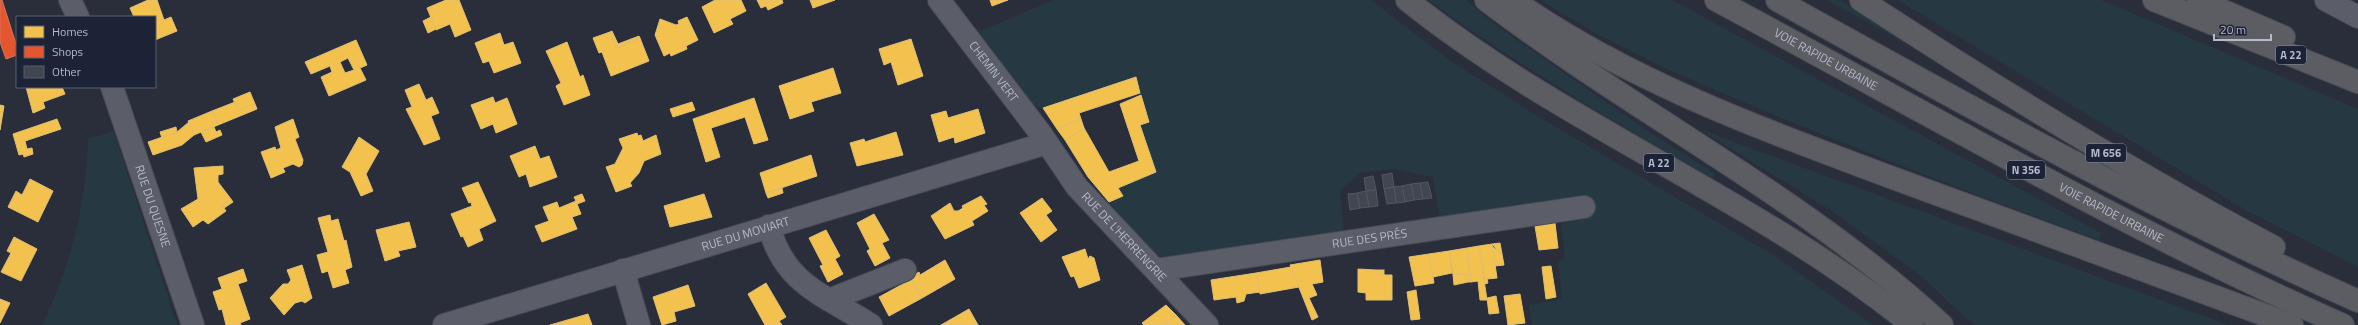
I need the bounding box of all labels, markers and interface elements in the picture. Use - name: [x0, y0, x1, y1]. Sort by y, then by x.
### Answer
- legend: [16, 16, 156, 88]
- scale bar: [2214, 16, 2271, 42]
- text: 20 m: [2220, 20, 2246, 39]
- text: Homes: [52, 22, 88, 41]
- street label: VOIE RAPIDE URBAINE: [1771, 23, 1882, 95]
- street label: CHEMIN VERT: [964, 37, 1024, 106]
- text: Shops: [52, 42, 84, 61]
- road number: A 22: [2276, 46, 2306, 64]
- text: Other: [52, 62, 81, 81]
- road number: M 656: [2086, 144, 2126, 162]
- road number: A 22: [1644, 154, 1674, 172]
- road number: N 356: [2007, 161, 2045, 179]
- street label: RUE DU QUESNE: [130, 162, 176, 250]
- street label: VOIE RAPIDE URBAINE: [2056, 177, 2168, 248]
- street label: RUE DE L'HERRENGRIE: [1077, 187, 1172, 286]
- street label: RUE DU MOVIART: [699, 211, 792, 256]
- street label: RUE DES PRÉS: [1331, 223, 1408, 253]

